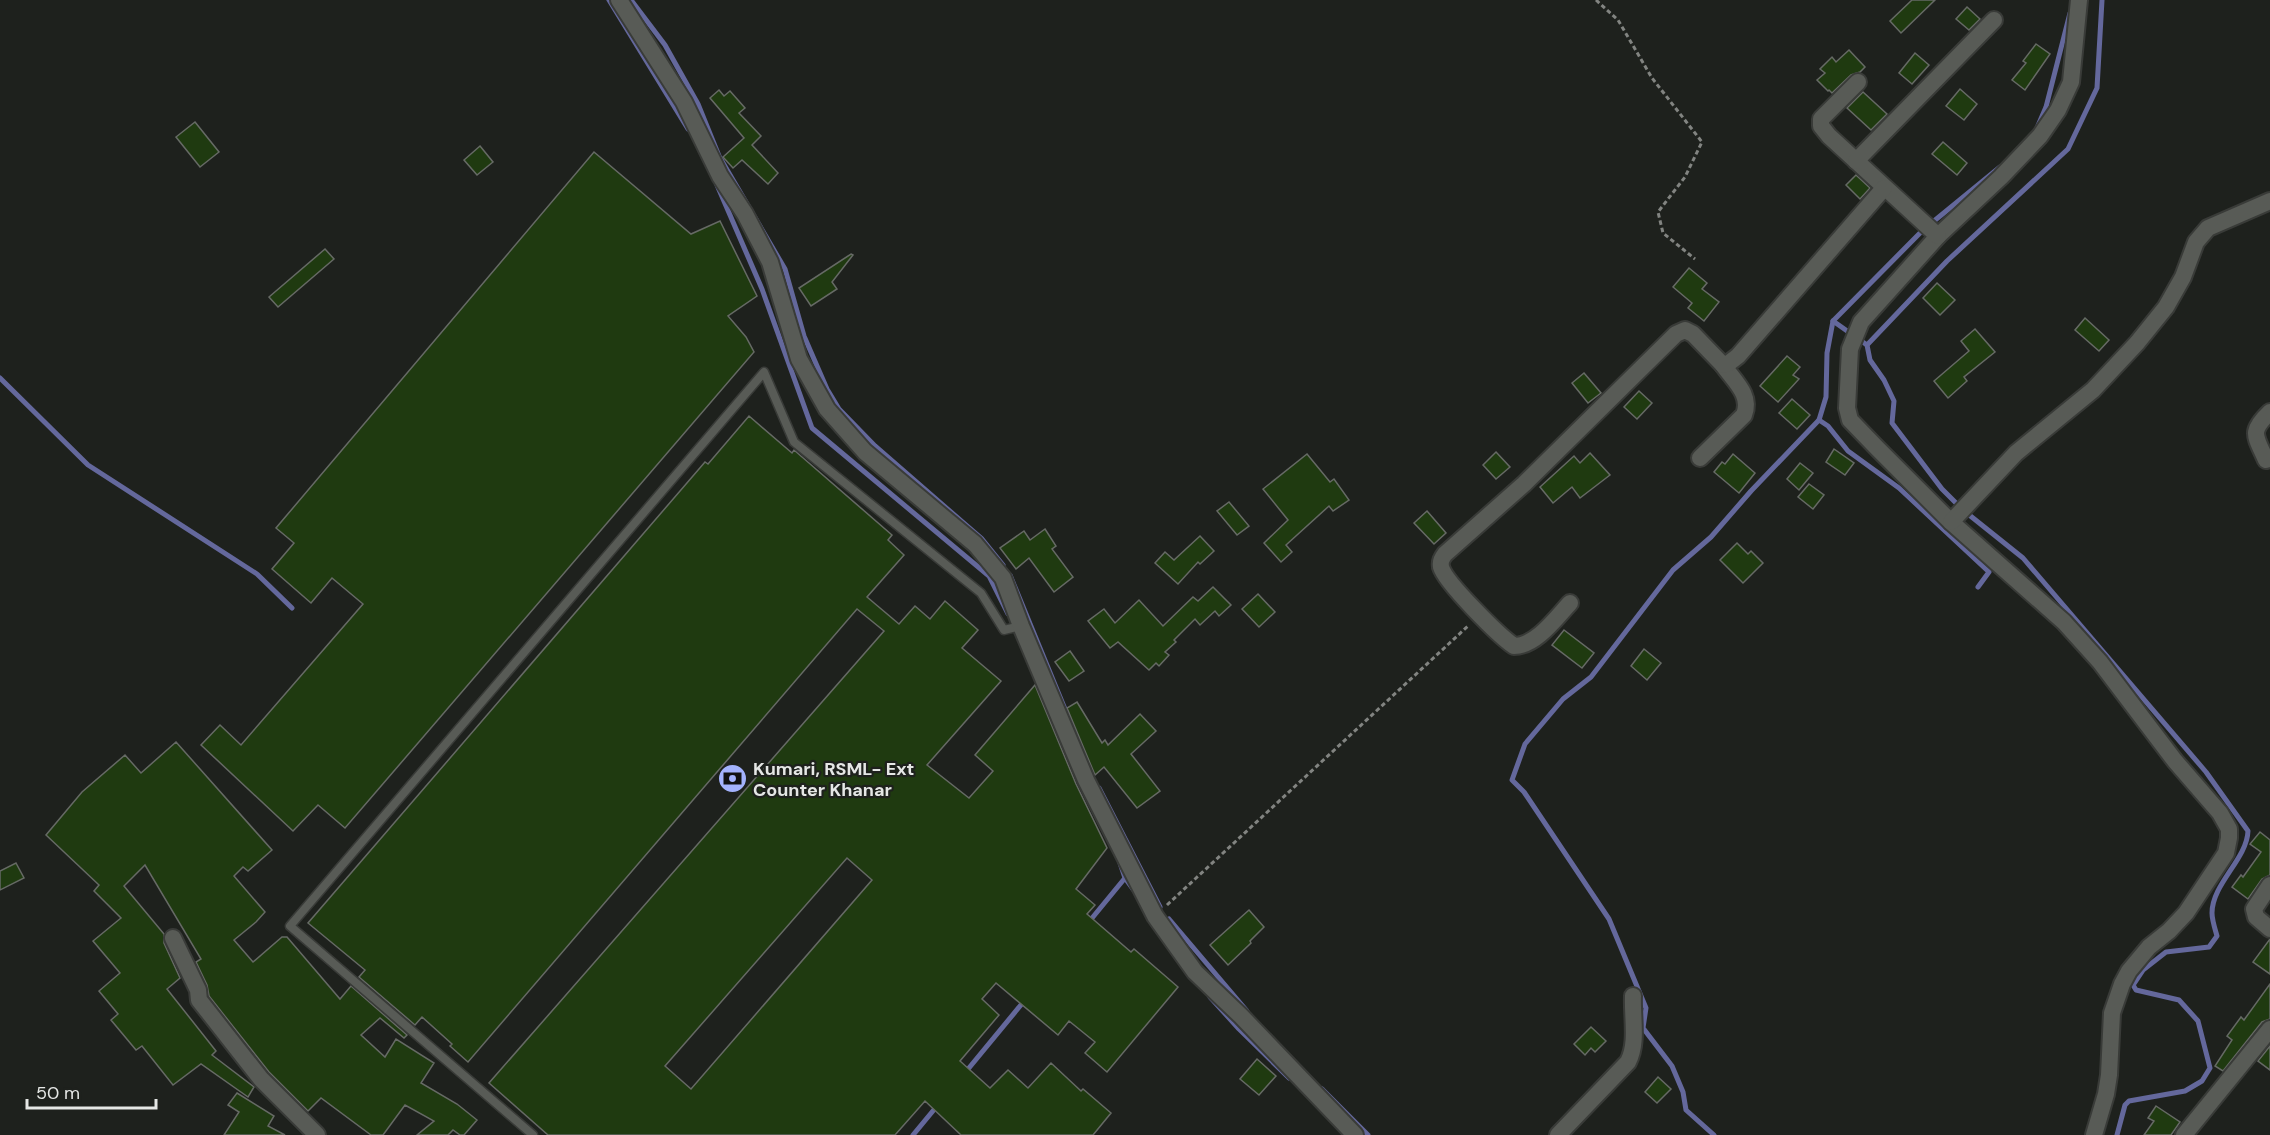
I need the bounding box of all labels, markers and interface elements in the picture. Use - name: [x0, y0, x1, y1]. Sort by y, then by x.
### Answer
- place label: Kumari, RSML- Ext Counter Khanar: [753, 757, 914, 802]
- bank icon: Kumari, RSML- Ext Counter Khanar: [716, 763, 748, 795]
- scale bar: [27, 1072, 156, 1110]
- text: 50 m: [36, 1081, 80, 1105]

